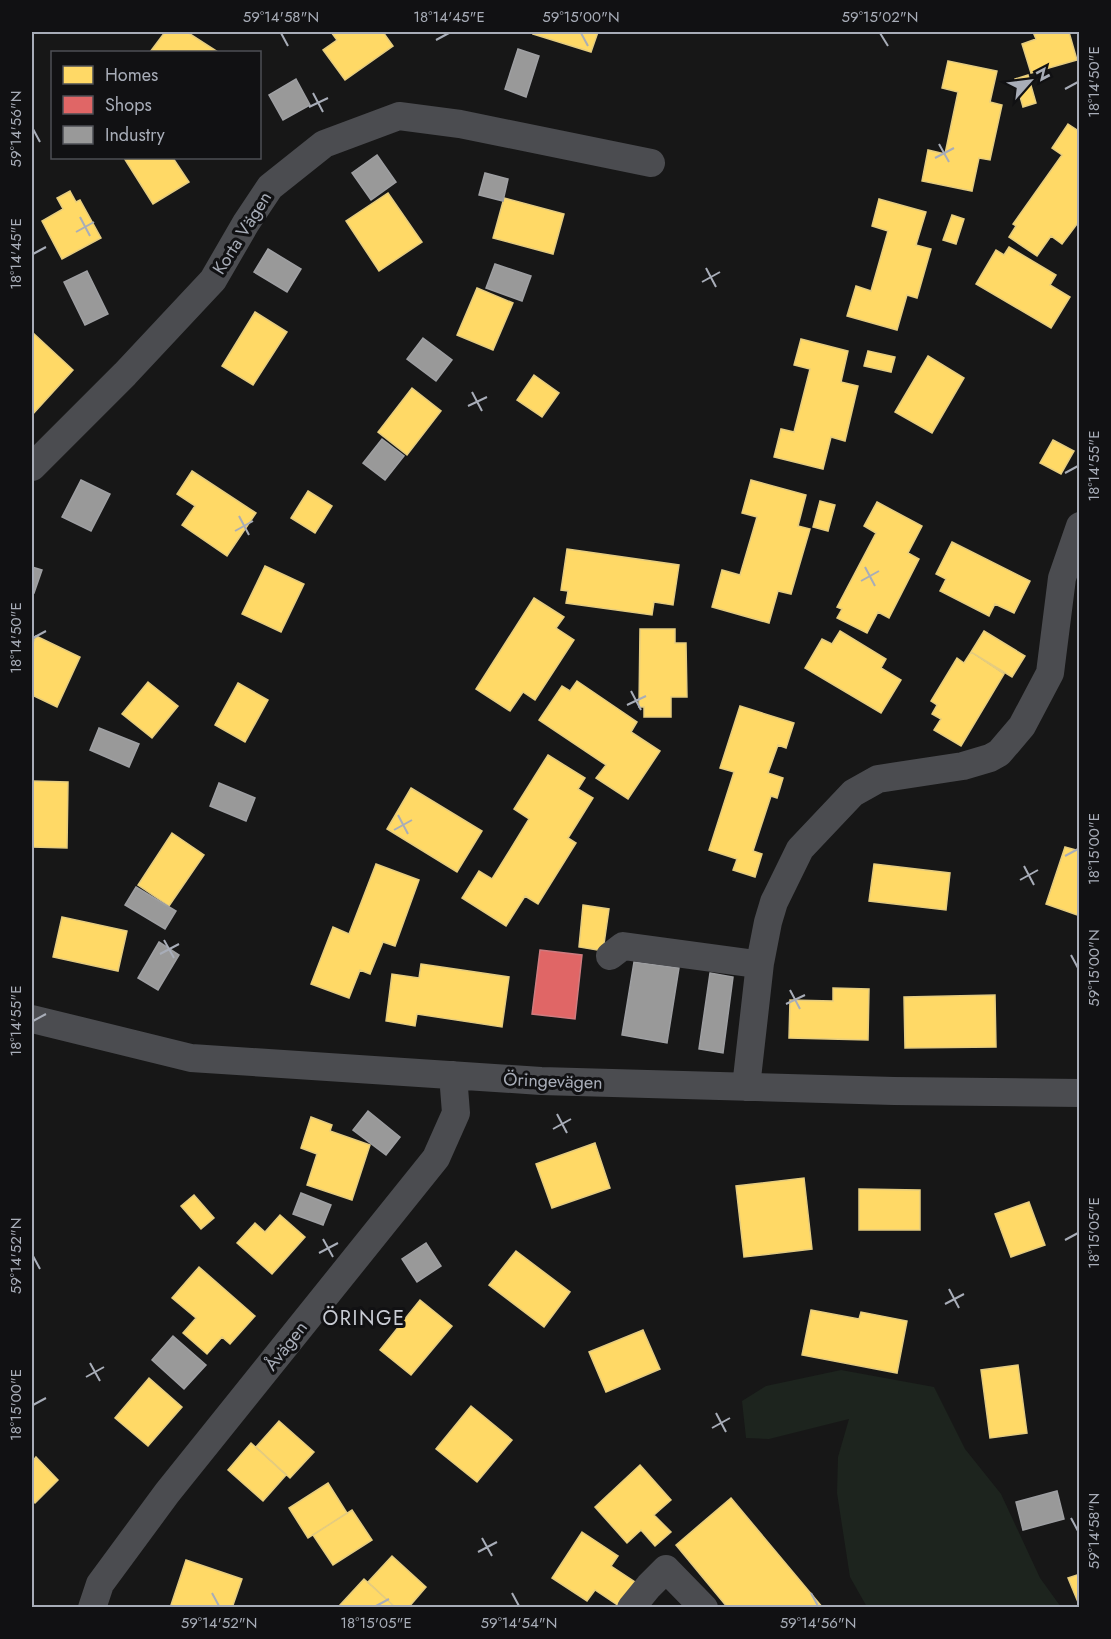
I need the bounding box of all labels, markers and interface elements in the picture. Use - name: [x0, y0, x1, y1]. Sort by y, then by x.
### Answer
- text: 59°14'58"N: [243, 6, 319, 28]
- text: 18°14'45"E: [413, 6, 485, 28]
- text: 59°15'00"N: [542, 6, 620, 28]
- text: 59°15'02"N: [842, 6, 918, 28]
- text: 18°14'50"E: [1083, 46, 1105, 118]
- legend: [51, 51, 261, 159]
- north arrow: [1000, 51, 1060, 111]
- text: Homes: [105, 62, 158, 88]
- text: N: [1030, 63, 1056, 85]
- text: 59°14'56"N: [5, 91, 27, 167]
- text: Shops: [105, 92, 152, 118]
- text: Industry: [105, 122, 165, 148]
- street label: Korta Vägen: [206, 186, 278, 280]
- text: 18°14'45"E: [5, 218, 27, 290]
- text: 18°14'55"E: [1083, 430, 1105, 502]
- text: 18°14'50"E: [5, 602, 27, 674]
- text: 18°15'00"E: [1083, 813, 1105, 885]
- text: 59°15'00"N: [1083, 929, 1105, 1007]
- text: 18°14'55"E: [5, 985, 27, 1057]
- street label: Öringevägen: [503, 1066, 603, 1096]
- text: 18°15'05"E: [1083, 1197, 1105, 1269]
- text: 59°14'52"N: [5, 1218, 27, 1294]
- district label: ÖRINGE: [323, 1304, 405, 1333]
- street label: Åvägen: [258, 1316, 314, 1376]
- text: 18°15'00"E: [5, 1369, 27, 1441]
- text: 59°14'58"N: [1083, 1493, 1105, 1569]
- text: 59°14'52"N: [181, 1612, 257, 1634]
- text: 18°15'05"E: [340, 1612, 412, 1634]
- text: 59°14'54"N: [481, 1612, 557, 1634]
- text: 59°14'56"N: [780, 1612, 856, 1634]

